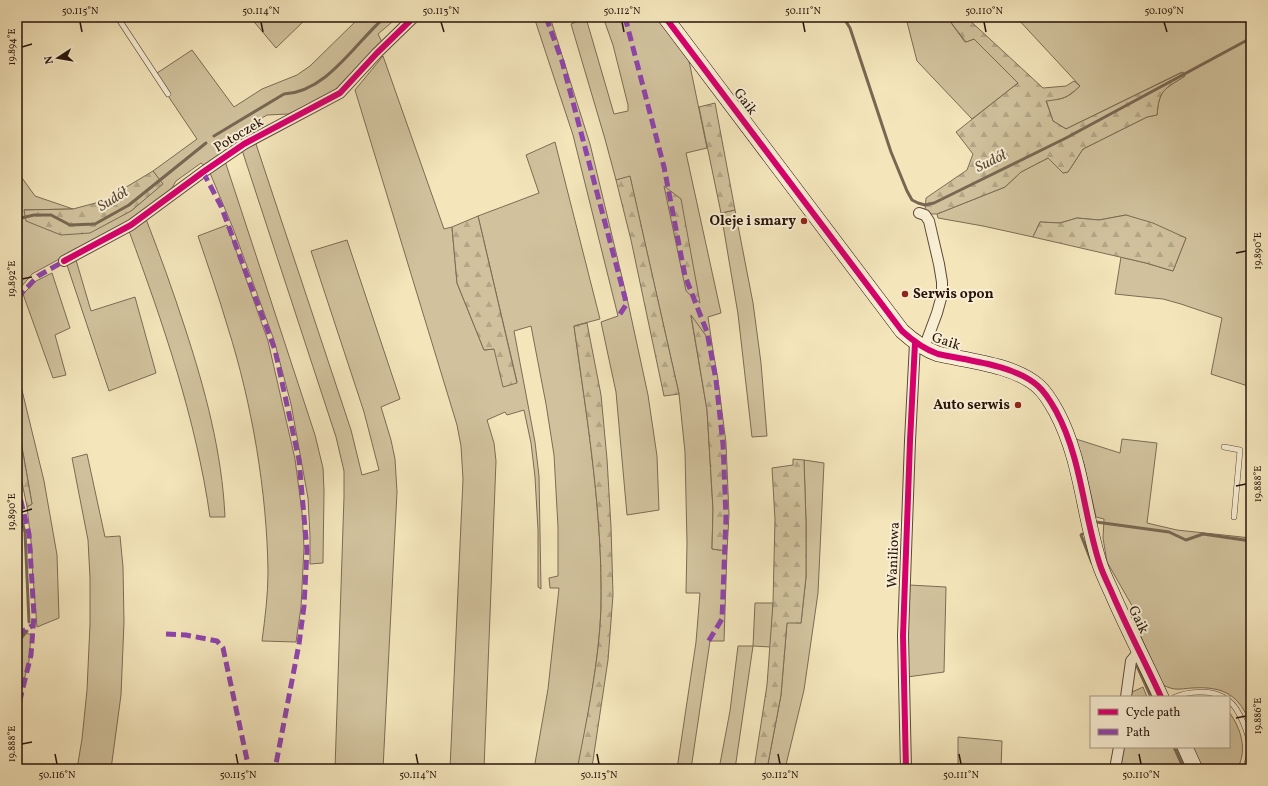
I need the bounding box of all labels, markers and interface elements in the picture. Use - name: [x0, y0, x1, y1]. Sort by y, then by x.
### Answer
- text: 50.115°N: [62, 4, 99, 18]
- text: 50.114°N: [242, 4, 280, 18]
- text: 50.113°N: [422, 4, 460, 18]
- text: 50.112°N: [603, 4, 641, 18]
- text: 50.111°N: [785, 4, 821, 18]
- text: 50.110°N: [965, 4, 1003, 18]
- text: 50.109°N: [1144, 4, 1184, 18]
- text: 19.894°E: [5, 29, 19, 65]
- north arrow: [38, 38, 78, 78]
- text: N: [42, 54, 58, 65]
- street label: Gaik: [729, 85, 762, 120]
- street label: Potoczek: [211, 112, 268, 157]
- water label: Sudół: [972, 145, 1011, 179]
- water label: Sudół: [94, 182, 133, 217]
- place label: Oleje i smary: [710, 212, 796, 231]
- marker: Oleje i smary: [799, 216, 809, 226]
- text: 19.890°E: [1251, 232, 1265, 270]
- text: 19.892°E: [5, 261, 19, 297]
- place label: Serwis opon: [913, 285, 994, 304]
- marker: Serwis opon: [900, 289, 910, 299]
- street label: Gaik: [929, 328, 963, 356]
- place label: Auto serwis: [933, 396, 1010, 415]
- marker: Auto serwis: [1013, 400, 1023, 410]
- text: 19.888°E: [1251, 466, 1265, 502]
- text: 19.890°E: [5, 493, 19, 531]
- street label: Waniliowa: [883, 522, 905, 588]
- street label: Gaik: [1123, 603, 1153, 638]
- legend: [1090, 696, 1230, 748]
- text: 19.886°E: [1251, 698, 1265, 734]
- text: Cycle path: [1126, 705, 1181, 721]
- text: Path: [1126, 725, 1150, 741]
- text: 19.888°E: [5, 726, 19, 762]
- text: 50.116°N: [39, 768, 76, 782]
- text: 50.115°N: [220, 768, 257, 782]
- text: 50.114°N: [399, 768, 437, 782]
- text: 50.113°N: [580, 768, 618, 782]
- text: 50.112°N: [761, 768, 799, 782]
- text: 50.111°N: [943, 768, 979, 782]
- text: 50.110°N: [1122, 768, 1160, 782]

